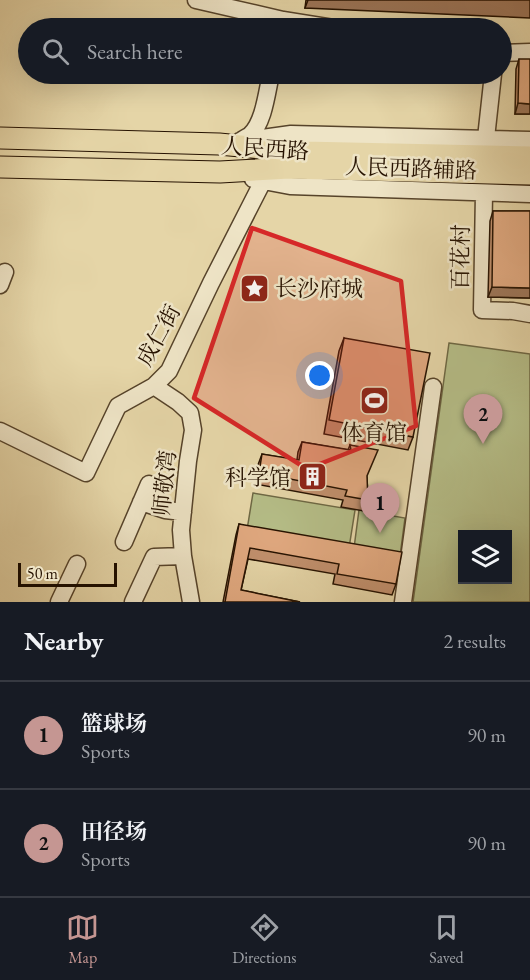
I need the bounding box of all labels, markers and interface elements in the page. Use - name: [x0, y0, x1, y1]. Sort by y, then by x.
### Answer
- search box: [18, 18, 512, 84]
- icon: search: [39, 35, 72, 68]
- text: Search here: [87, 37, 182, 66]
- street label: 人民西路: [220, 131, 310, 166]
- street label: 人民西路辅路: [345, 152, 477, 185]
- street label: 百花村: [445, 224, 476, 290]
- place icon: 长沙府城: [238, 272, 270, 304]
- place label: 长沙府城: [275, 274, 363, 303]
- street label: 成仁街: [130, 299, 187, 371]
- your location: [305, 361, 334, 390]
- sports icon: 体育馆: [358, 384, 390, 416]
- pin: 2: [464, 394, 502, 444]
- place label: 体育馆: [341, 418, 407, 447]
- street label: 师敬湾: [147, 449, 182, 517]
- building icon: 科学馆: [296, 461, 328, 493]
- place label: 科学馆: [225, 463, 291, 492]
- pin: 1: [360, 484, 400, 533]
- map controls: [458, 530, 512, 584]
- button: layers: [458, 530, 512, 584]
- scale bar: [18, 560, 117, 588]
- text: 50 m: [27, 563, 58, 584]
- text: Nearby: [24, 624, 104, 658]
- text: 2 results: [443, 628, 506, 654]
- text: 篮球场: [81, 709, 147, 738]
- text: 1: [38, 722, 49, 748]
- text: 90 m: [467, 722, 506, 748]
- text: Sports: [81, 738, 130, 764]
- text: 田径场: [81, 817, 147, 846]
- text: 2: [38, 830, 49, 856]
- text: 90 m: [467, 830, 506, 856]
- text: Sports: [81, 846, 130, 872]
- tab: Map: [66, 911, 99, 968]
- tab: Directions: [232, 911, 297, 968]
- tab: Saved: [429, 911, 464, 968]

